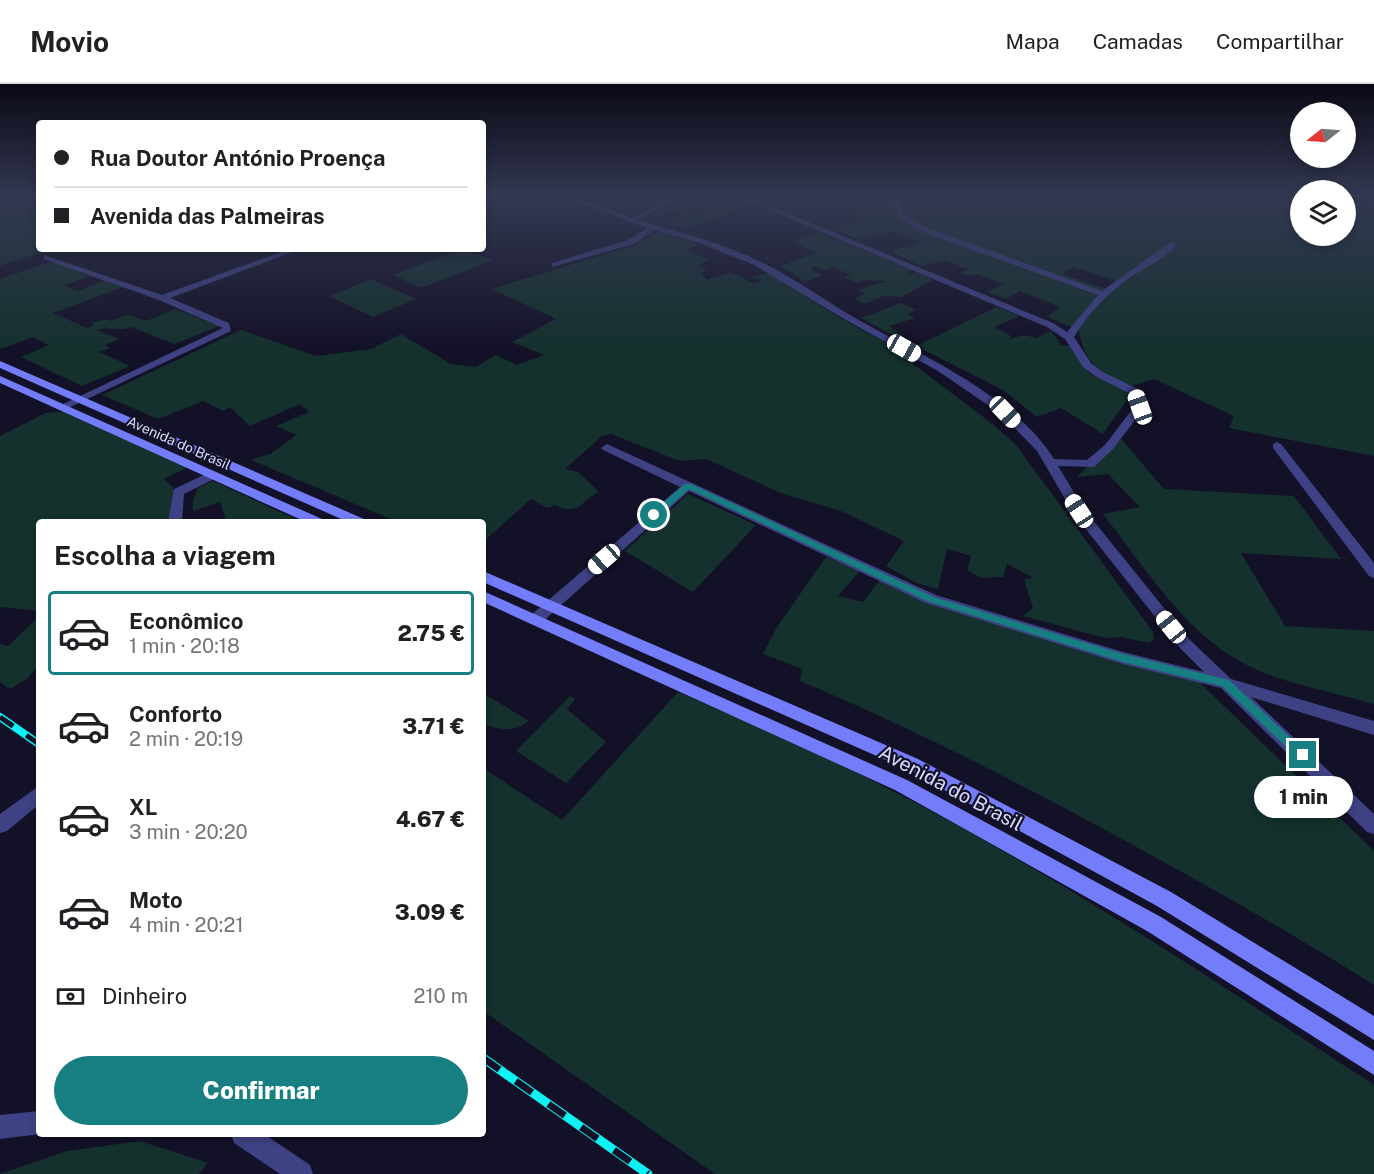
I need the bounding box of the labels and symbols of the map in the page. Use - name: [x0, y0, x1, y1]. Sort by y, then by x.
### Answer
- north arrow: [1290, 102, 1356, 168]
- car: [884, 331, 924, 365]
- car: [1125, 387, 1155, 427]
- car: [986, 393, 1024, 431]
- street label: Avenida do Brasil: [125, 413, 233, 473]
- car: [1062, 491, 1096, 531]
- route start: [640, 501, 667, 528]
- car: [585, 540, 623, 578]
- car: [1153, 607, 1189, 647]
- street label: Avenida do Brasil: [875, 740, 1027, 836]
- route end: [1289, 741, 1316, 768]
- callout: 1 min: [1254, 776, 1352, 818]

